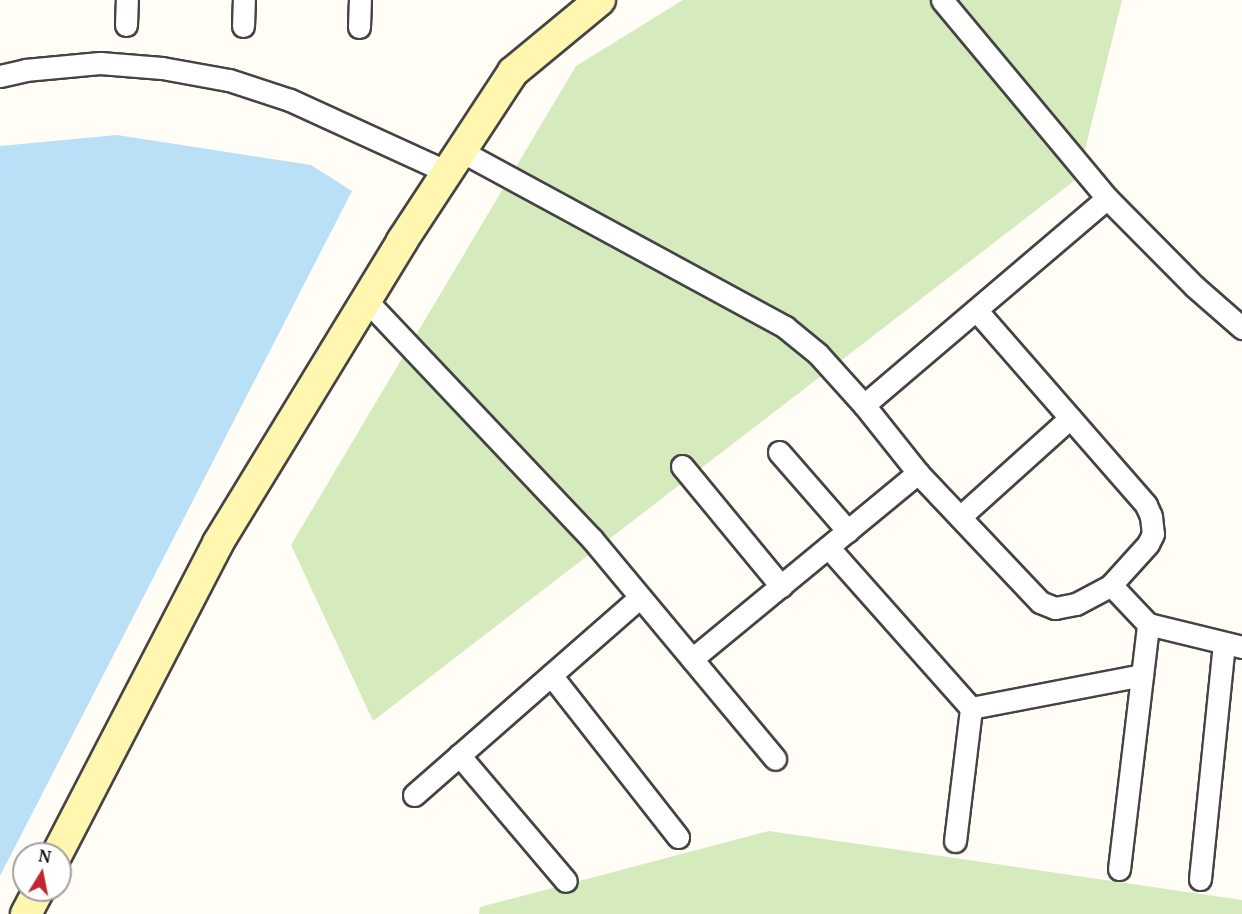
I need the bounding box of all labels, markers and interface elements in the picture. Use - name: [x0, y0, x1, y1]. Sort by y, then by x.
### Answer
- north arrow: [12, 842, 72, 902]
- text: N: [37, 844, 53, 868]

